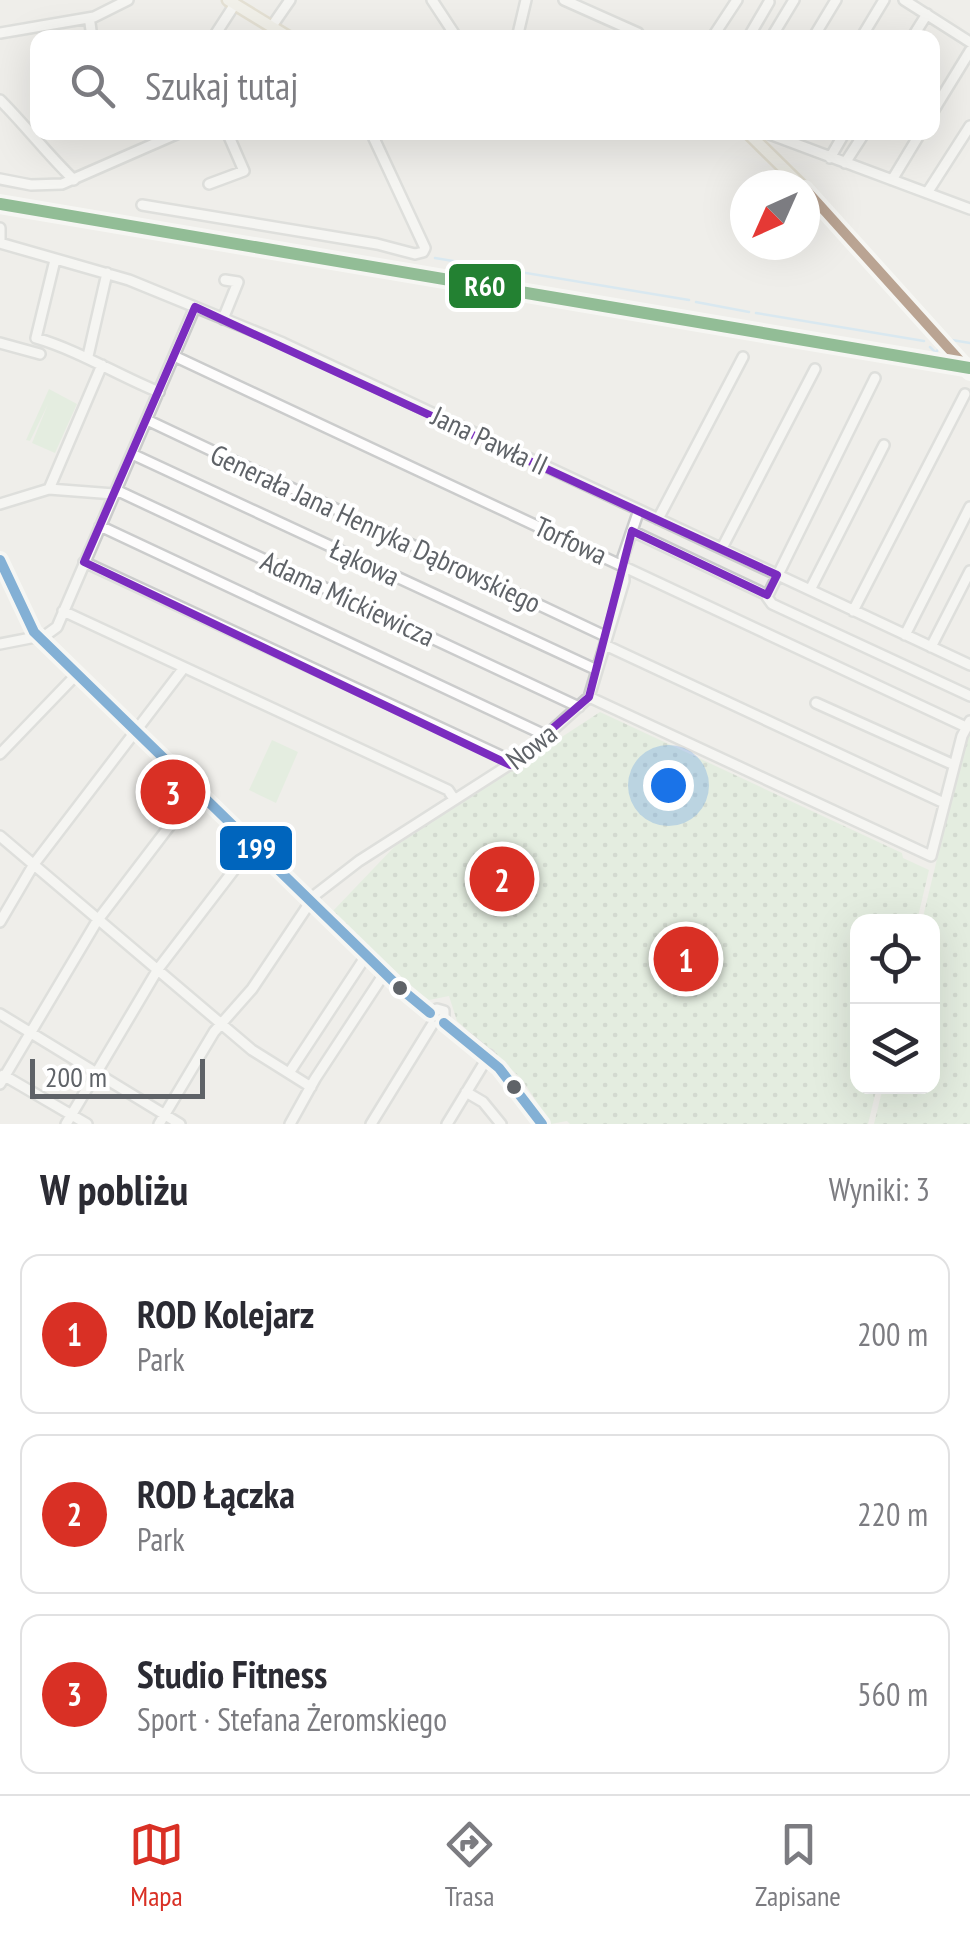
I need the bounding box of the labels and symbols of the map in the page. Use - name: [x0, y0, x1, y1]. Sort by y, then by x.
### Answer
- north arrow: [730, 170, 820, 260]
- line badge: R60: [447, 262, 523, 310]
- text: R60: [465, 267, 505, 304]
- street label: Jana Pawła II: [425, 397, 554, 483]
- street label: Generała Jana Henryka Dąbrowskiego: [205, 435, 547, 621]
- street label: Torfowa: [529, 507, 613, 573]
- street label: Łąkowa: [324, 530, 406, 594]
- street label: Adama Mickiewicza: [255, 542, 441, 654]
- street label: Nowa: [498, 715, 564, 777]
- pin: 3: [140, 754, 206, 830]
- your location: [643, 760, 694, 811]
- line badge: 199: [218, 824, 294, 872]
- text: 199: [236, 829, 276, 866]
- pin: 2: [470, 842, 534, 916]
- pin: 1: [654, 922, 718, 996]
- unlabelled marker: [390, 978, 410, 998]
- scale bar: [30, 1054, 205, 1098]
- unlabelled marker: [504, 1077, 524, 1097]

